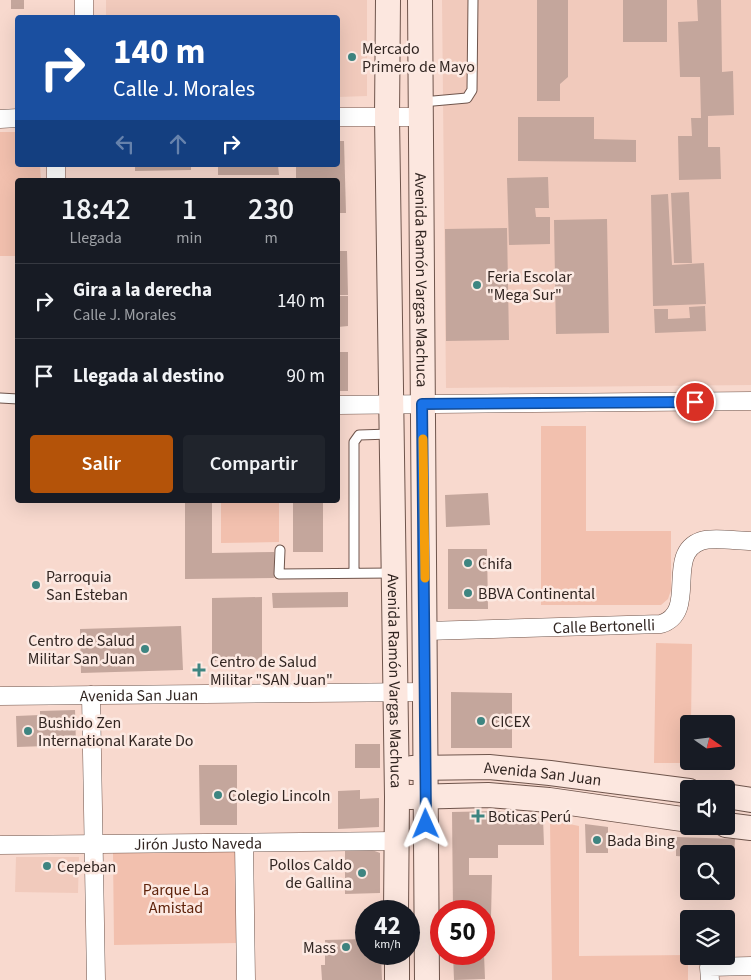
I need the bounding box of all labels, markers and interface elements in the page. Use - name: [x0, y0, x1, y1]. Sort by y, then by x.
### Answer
- text: 140 m: [113, 27, 205, 77]
- icon: right: [30, 35, 95, 100]
- place label: Mercado Primero de Mayo: [362, 38, 475, 78]
- marker: Mercado Primero de Mayo: [346, 51, 358, 63]
- text: Calle J. Morales: [113, 73, 255, 105]
- icon: left: [111, 130, 139, 158]
- icon: ahead: [164, 130, 192, 158]
- icon: right: [217, 130, 245, 158]
- street label: Avenida Ramón Vargas Machuca: [409, 173, 433, 387]
- text: 18:42: [61, 188, 131, 231]
- text: 1: [182, 188, 197, 231]
- text: 230: [248, 188, 294, 231]
- text: Llegada: [69, 227, 122, 249]
- text: min: [176, 227, 202, 249]
- text: m: [265, 227, 278, 249]
- place label: Feria Escolar "Mega Sur": [487, 266, 572, 306]
- text: Gira a la derecha: [73, 277, 212, 304]
- marker: Feria Escolar "Mega Sur": [471, 279, 483, 291]
- icon: right: [30, 287, 58, 315]
- text: 140 m: [277, 288, 325, 315]
- text: Calle J. Morales: [73, 304, 176, 326]
- icon: arrive: [30, 362, 58, 390]
- text: Llegada al destino: [73, 363, 224, 390]
- text: 90 m: [287, 363, 325, 390]
- pin: [674, 381, 716, 423]
- icon: arrive: [681, 388, 709, 416]
- button: Salir: [30, 435, 173, 493]
- button: Compartir: [183, 435, 325, 493]
- place label: Chifa: [478, 553, 512, 575]
- marker: Chifa: [462, 557, 474, 569]
- place label: Parroquia San Esteban: [46, 566, 128, 606]
- street label: Avenida Ramón Vargas Machuca: [382, 573, 407, 788]
- marker: Parroquia San Esteban: [30, 579, 42, 591]
- place label: BBVA Continental: [478, 583, 595, 605]
- marker: BBVA Continental: [462, 587, 474, 599]
- street label: Calle Bertonelli: [553, 614, 655, 639]
- place label: Centro de Salud Militar San Juan: [28, 630, 135, 670]
- marker: Centro de Salud Militar San Juan: [139, 643, 151, 655]
- place label: Centro de Salud Militar "SAN Juan": [210, 651, 333, 691]
- marker: Centro de Salud Militar "SAN Juan": [192, 663, 206, 677]
- street label: Avenida San Juan: [80, 684, 198, 707]
- place label: CICEX: [491, 711, 530, 733]
- place label: Bushido Zen International Karate Do: [38, 712, 194, 752]
- marker: CICEX: [475, 715, 487, 727]
- north arrow: [680, 715, 735, 770]
- map controls: [680, 715, 735, 965]
- marker: Bushido Zen International Karate Do: [22, 725, 34, 737]
- street label: Avenida San Juan: [484, 757, 603, 792]
- button: sound: [680, 780, 735, 835]
- place label: Colegio Lincoln: [228, 785, 330, 807]
- marker: Colegio Lincoln: [212, 789, 224, 801]
- position arrow: [399, 797, 451, 849]
- place label: Boticas Perú: [488, 806, 571, 828]
- marker: Boticas Perú: [472, 810, 484, 822]
- place label: Bada Bing: [607, 830, 675, 852]
- street label: Jirón Justo Naveda: [134, 832, 262, 856]
- marker: Bada Bing: [591, 834, 603, 846]
- button: search: [680, 845, 735, 900]
- place label: Pollos Caldo de Gallina: [269, 854, 352, 894]
- place label: Cepeban: [57, 856, 116, 878]
- marker: Cepeban: [41, 860, 53, 872]
- marker: Pollos Caldo de Gallina: [356, 867, 368, 879]
- park label: Parque La Amistad: [143, 879, 209, 919]
- speed limit sign: 50: [430, 900, 495, 965]
- text: 42: [374, 908, 401, 944]
- button: layers: [680, 910, 735, 965]
- text: km/h: [374, 936, 401, 953]
- place label: Mass: [303, 937, 336, 959]
- marker: Mass: [340, 941, 352, 953]

